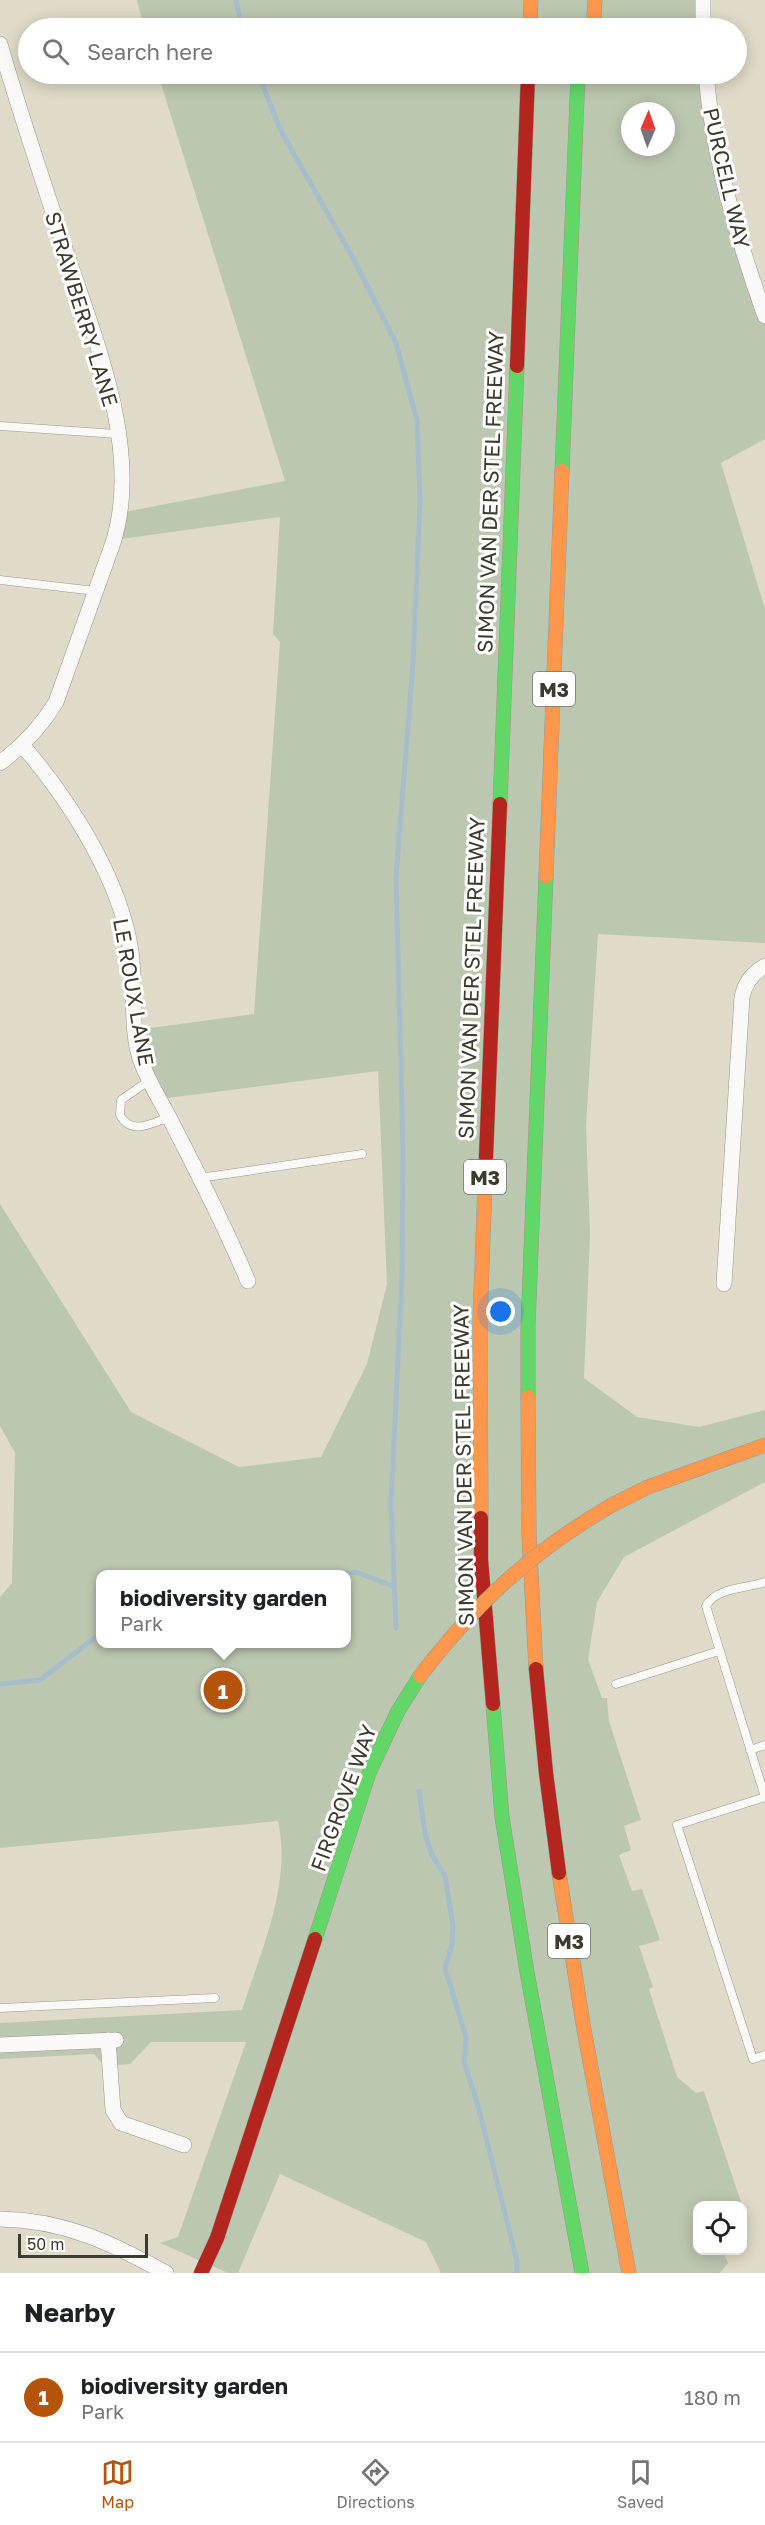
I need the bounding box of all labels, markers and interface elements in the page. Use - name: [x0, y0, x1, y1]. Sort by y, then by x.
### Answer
- search box: [18, 18, 747, 84]
- icon: search: [39, 35, 72, 68]
- text: Search here: [87, 38, 213, 65]
- north arrow: [621, 102, 675, 156]
- street label: PURCELL WAY: [698, 105, 756, 252]
- street label: STRAWBERRY LANE: [40, 208, 124, 410]
- street label: SIMON VAN DER STEL FREEWAY: [471, 330, 509, 654]
- road number: M3: [533, 672, 575, 706]
- street label: SIMON VAN DER STEL FREEWAY: [452, 816, 490, 1140]
- street label: LE ROUX LANE: [108, 916, 160, 1068]
- road number: M3: [464, 1160, 506, 1194]
- your location: [486, 1297, 515, 1326]
- street label: SIMON VAN DER STEL FREEWAY: [447, 1303, 479, 1626]
- popup: [96, 1570, 351, 1648]
- text: biodiversity garden: [120, 1584, 327, 1611]
- text: Park: [120, 1611, 163, 1635]
- pin: 1: [204, 1668, 242, 1712]
- street label: FIRGROVE WAY: [304, 1721, 382, 1875]
- road number: M3: [548, 1924, 590, 1958]
- map controls: [693, 2201, 747, 2255]
- button: locate: [693, 2201, 747, 2255]
- scale bar: [18, 2231, 148, 2258]
- text: 50 m: [27, 2234, 64, 2254]
- text: Nearby: [24, 2297, 115, 2328]
- text: biodiversity garden: [81, 2372, 288, 2399]
- text: 1: [38, 2385, 49, 2409]
- text: 180 m: [684, 2385, 741, 2409]
- text: Park: [81, 2399, 124, 2423]
- tab: Map: [101, 2456, 134, 2512]
- tab: Directions: [337, 2456, 415, 2512]
- tab: Saved: [617, 2456, 664, 2512]

